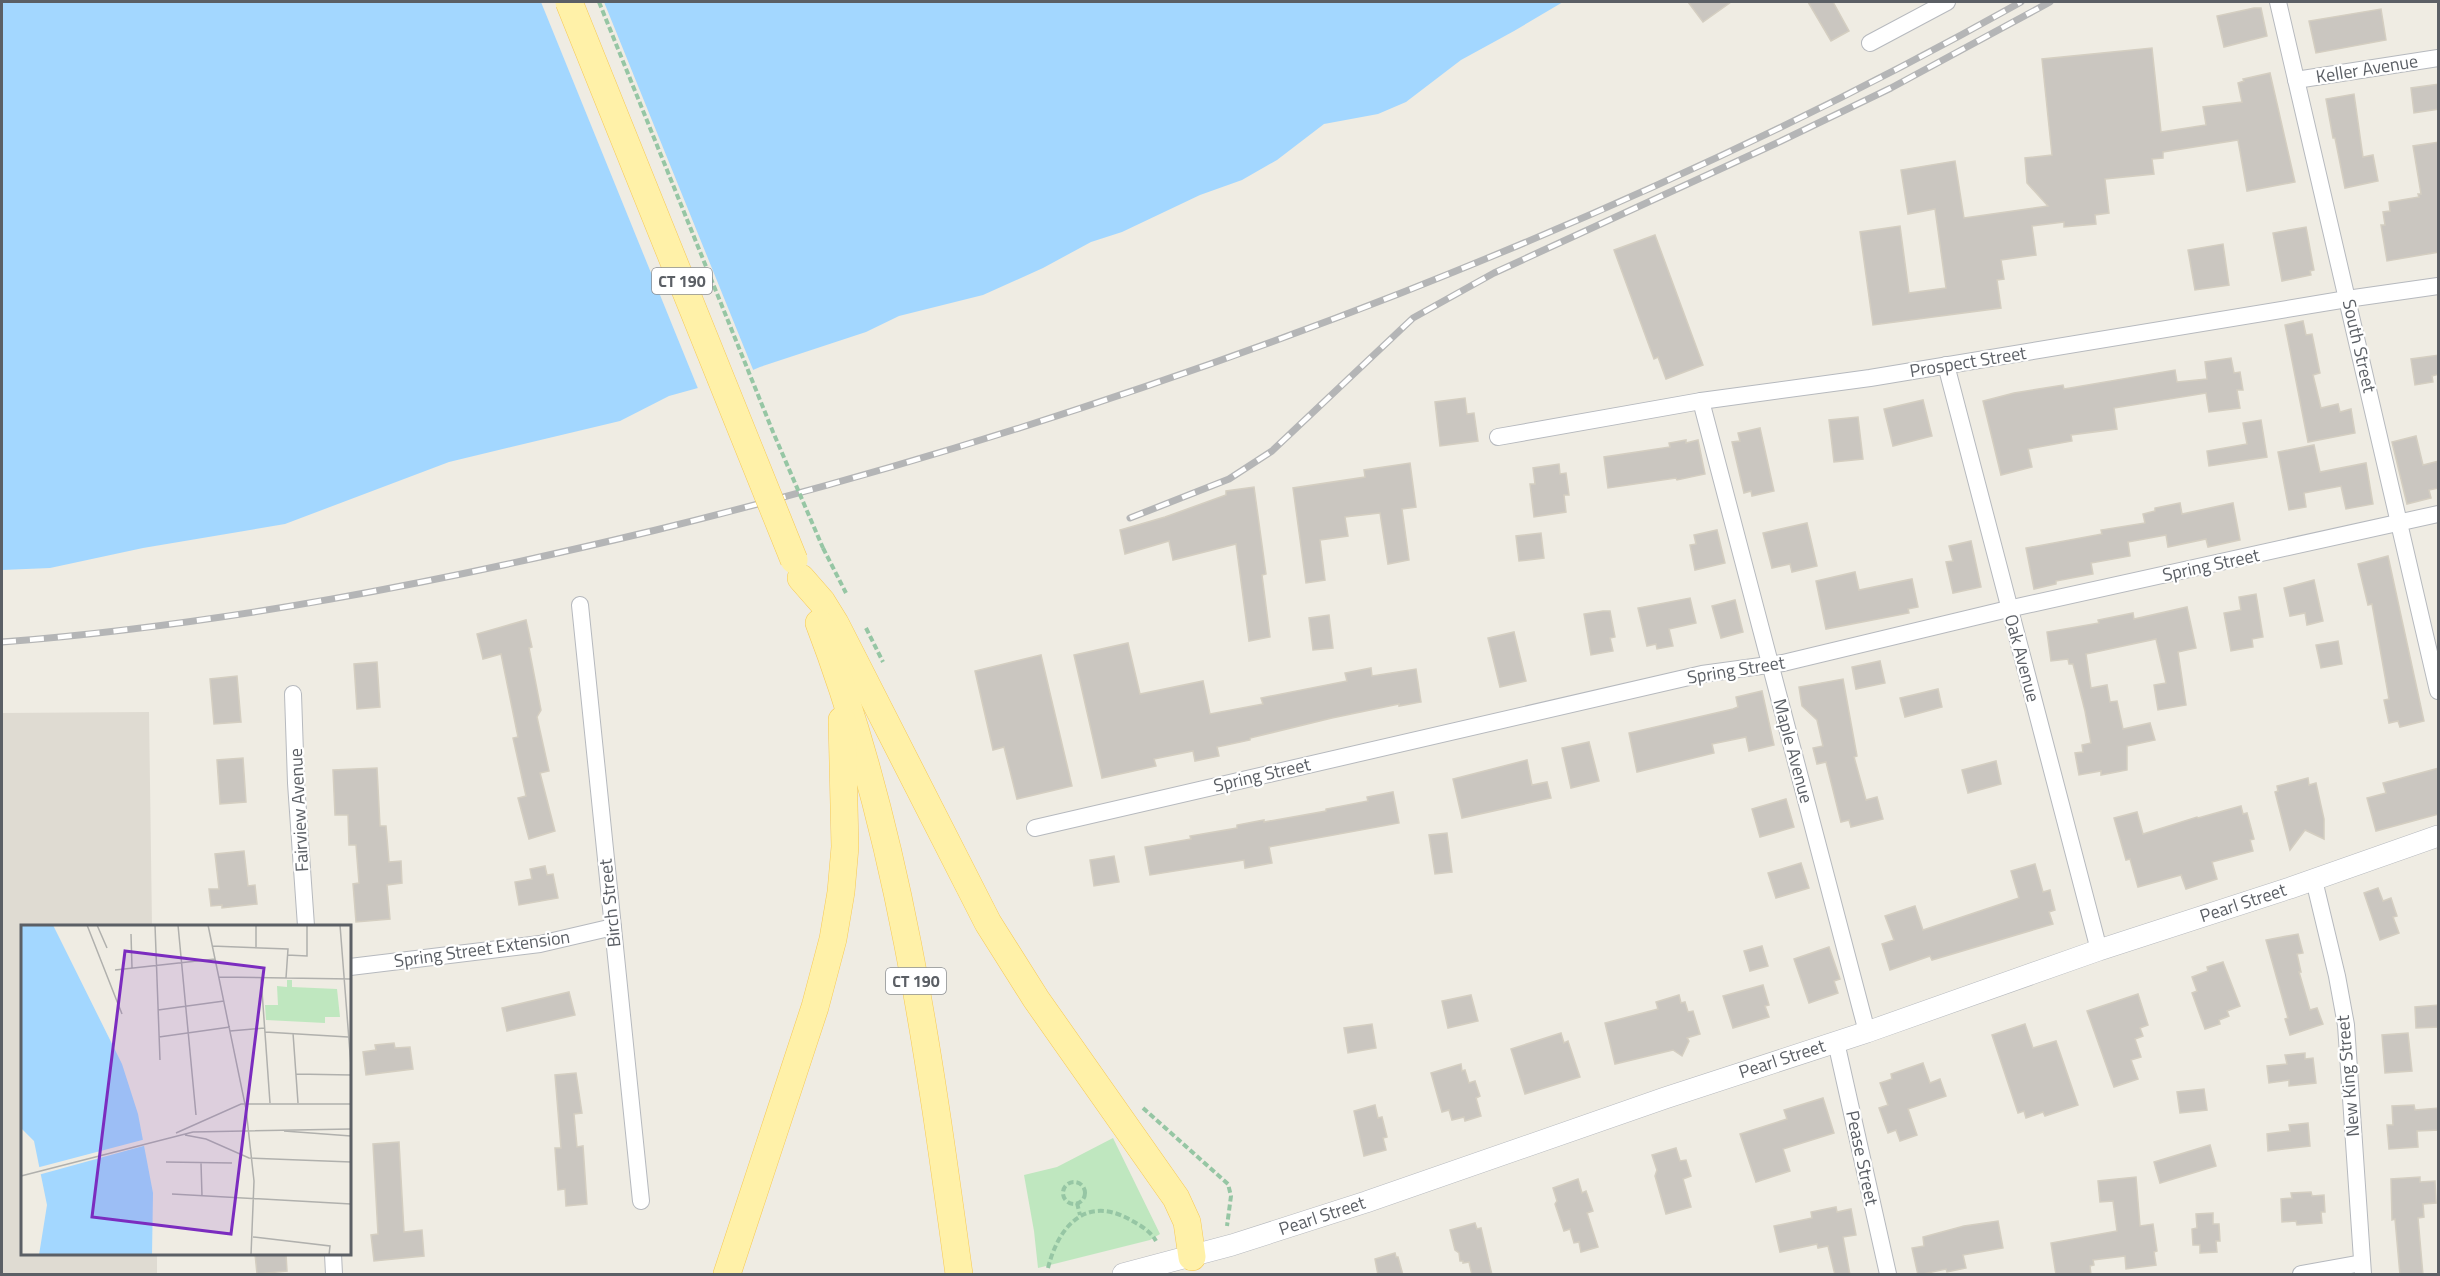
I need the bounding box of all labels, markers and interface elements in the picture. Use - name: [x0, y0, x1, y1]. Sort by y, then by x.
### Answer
- street label: Keller Avenue: [2314, 47, 2420, 90]
- road number: CT 190: [652, 268, 712, 294]
- street label: South Street: [2336, 296, 2383, 396]
- street label: Prospect Street: [1908, 339, 2029, 384]
- street label: Spring Street: [2160, 541, 2263, 588]
- street label: Oak Avenue: [1998, 611, 2047, 705]
- street label: Spring Street: [1685, 648, 1787, 691]
- street label: Maple Avenue: [1767, 696, 1820, 806]
- street label: Fairview Avenue: [282, 748, 315, 872]
- street label: Spring Street: [1211, 750, 1314, 799]
- street label: Birch Street: [591, 857, 628, 949]
- street label: Pearl Street: [2196, 876, 2290, 929]
- street label: Spring Street Extension: [392, 923, 572, 974]
- inset map: [21, 925, 351, 1255]
- road number: CT 190: [886, 968, 946, 994]
- street label: New King Street: [2329, 1013, 2366, 1138]
- street label: Pearl Street: [1735, 1032, 1829, 1085]
- street label: Pease Street: [1839, 1108, 1886, 1209]
- street label: Pearl Street: [1275, 1189, 1369, 1242]

